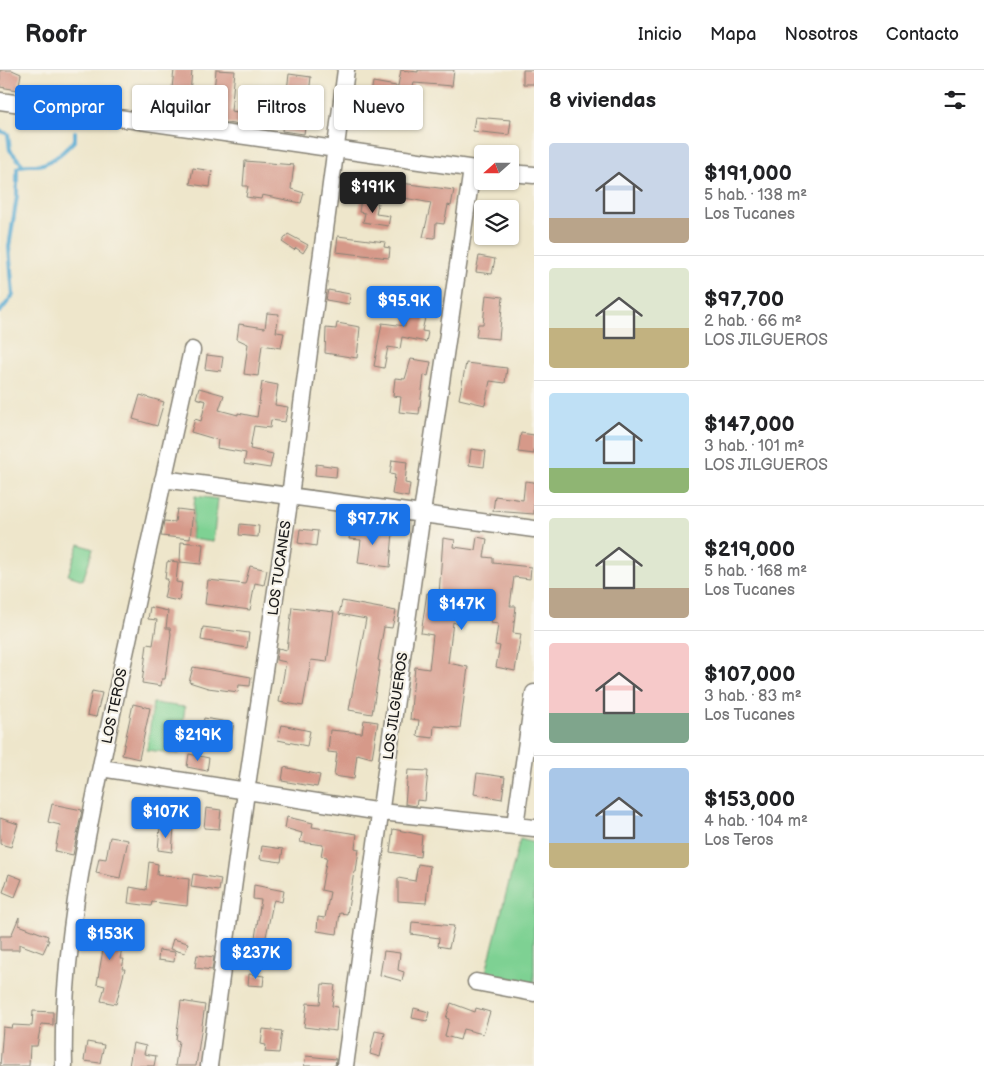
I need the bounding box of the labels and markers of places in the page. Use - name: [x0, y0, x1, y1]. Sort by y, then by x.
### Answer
- pin: $191K: [338, 172, 408, 214]
- pin: $95.9K: [363, 286, 445, 328]
- pin: $97.7K: [332, 504, 414, 546]
- pin: $147K: [427, 588, 497, 631]
- pin: $219K: [163, 720, 233, 762]
- pin: $107K: [131, 796, 201, 839]
- pin: $153K: [75, 918, 145, 961]
- pin: $237K: [221, 938, 291, 980]

